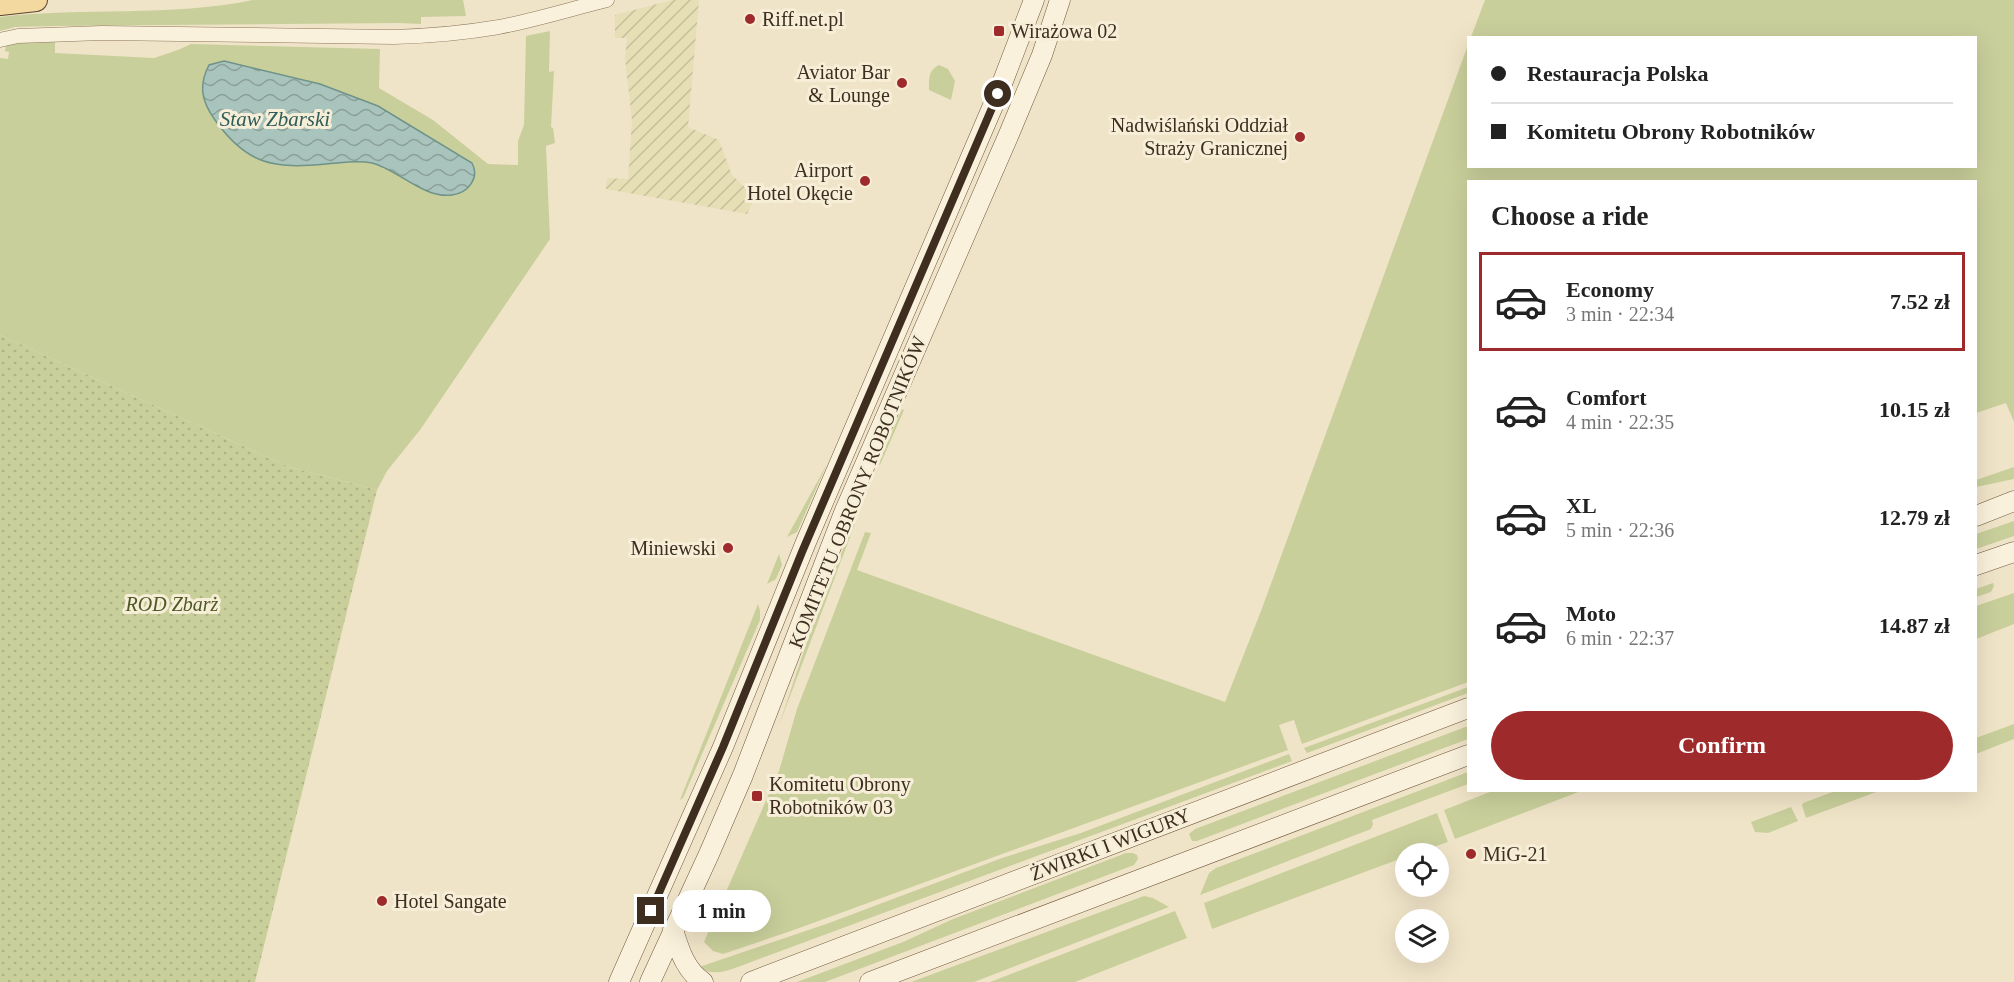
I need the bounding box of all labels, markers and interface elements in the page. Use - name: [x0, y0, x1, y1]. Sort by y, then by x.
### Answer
- place label: Riff.net.pl: [762, 8, 844, 31]
- marker: Riff.net.pl: [743, 12, 757, 26]
- place label: Wirażowa 02: [1011, 20, 1117, 42]
- marker: Wirażowa 02: [992, 24, 1006, 38]
- place label: Aviator Bar & Lounge: [797, 61, 890, 107]
- text: Restauracja Polska: [1527, 61, 1708, 86]
- marker: Aviator Bar & Lounge: [895, 76, 909, 90]
- route start: [984, 80, 1011, 107]
- water label: Staw Zbarski: [220, 107, 330, 131]
- place label: Nadwiślański Oddział Straży Granicznej: [1111, 114, 1288, 160]
- text: Komitetu Obrony Robotników: [1527, 119, 1815, 144]
- marker: Nadwiślański Oddział Straży Granicznej: [1293, 130, 1307, 144]
- place label: Airport Hotel Okęcie: [747, 159, 853, 205]
- marker: Airport Hotel Okęcie: [858, 174, 872, 188]
- text: Choose a ride: [1491, 201, 1649, 231]
- icon: car: [1494, 275, 1548, 329]
- text: Economy: [1566, 277, 1654, 302]
- text: 7.52 zł: [1890, 289, 1950, 314]
- text: 3 min · 22:34: [1566, 303, 1674, 325]
- street label: KOMITETU OBRONY ROBOTNIKÓW: [783, 332, 930, 651]
- icon: car: [1494, 383, 1548, 437]
- text: Comfort: [1566, 385, 1647, 410]
- text: 10.15 zł: [1879, 397, 1950, 422]
- text: 4 min · 22:35: [1566, 411, 1674, 433]
- icon: car: [1494, 491, 1548, 545]
- text: XL: [1566, 493, 1597, 518]
- text: 12.79 zł: [1879, 505, 1950, 530]
- text: 5 min · 22:36: [1566, 519, 1674, 541]
- place label: Miniewski: [630, 537, 716, 559]
- marker: Miniewski: [721, 541, 735, 555]
- park label: ROD Zbarż: [125, 593, 219, 615]
- icon: car: [1494, 599, 1548, 653]
- text: Moto: [1566, 601, 1616, 626]
- text: 14.87 zł: [1879, 613, 1950, 638]
- text: 6 min · 22:37: [1566, 627, 1674, 649]
- button: Confirm: [1491, 711, 1953, 780]
- place label: Komitetu Obrony Robotników 03: [769, 773, 911, 818]
- marker: Komitetu Obrony Robotników 03: [750, 789, 764, 803]
- street label: ŻWIRKI I WIGURY: [1027, 803, 1193, 885]
- map controls: [1395, 843, 1449, 963]
- button: locate: [1395, 843, 1449, 897]
- place label: MiG-21: [1483, 843, 1547, 865]
- marker: MiG-21: [1464, 847, 1478, 861]
- place label: Hotel Sangate: [394, 890, 507, 913]
- callout: 1 min: [672, 890, 771, 932]
- marker: Hotel Sangate: [375, 894, 389, 908]
- route end: [637, 897, 664, 924]
- text: 1 min: [697, 900, 746, 922]
- button: layers: [1395, 909, 1449, 963]

